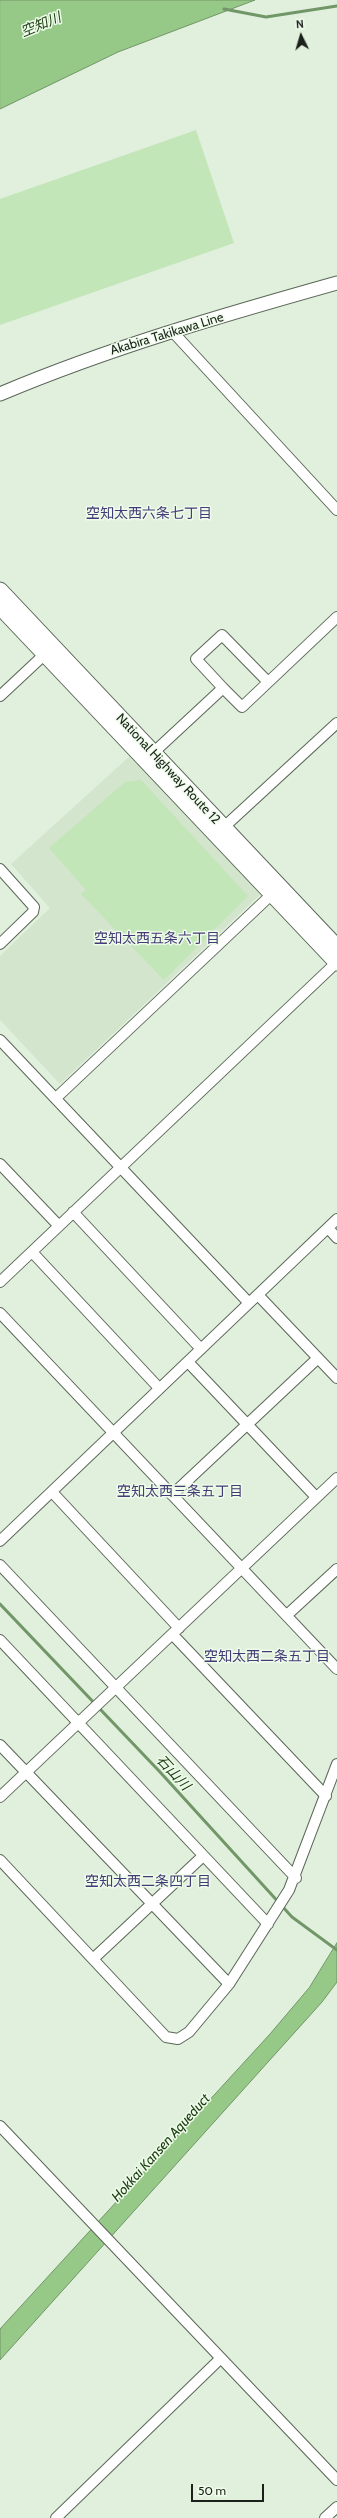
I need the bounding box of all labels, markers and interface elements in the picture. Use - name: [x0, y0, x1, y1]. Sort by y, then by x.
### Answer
- water label: 空知川: [18, 9, 64, 41]
- north arrow: [281, 16, 321, 56]
- text: N: [295, 17, 304, 31]
- street label: Akabira Takikawa Line: [108, 309, 226, 359]
- district label: 空知太西六条七丁目: [86, 506, 212, 522]
- street label: National Highway Route 12: [113, 710, 223, 828]
- district label: 空知太西五条六丁目: [94, 931, 220, 947]
- district label: 空知太西三条五丁目: [117, 1484, 243, 1500]
- district label: 空知太西二条五丁目: [204, 1649, 330, 1665]
- water label: 石山川: [153, 1752, 193, 1794]
- district label: 空知太西二条四丁目: [85, 1874, 211, 1890]
- water label: Hokkai Kansen Aqueduct: [108, 2091, 214, 2205]
- scale bar: [193, 2476, 266, 2502]
- text: 50 m: [198, 2483, 226, 2498]

